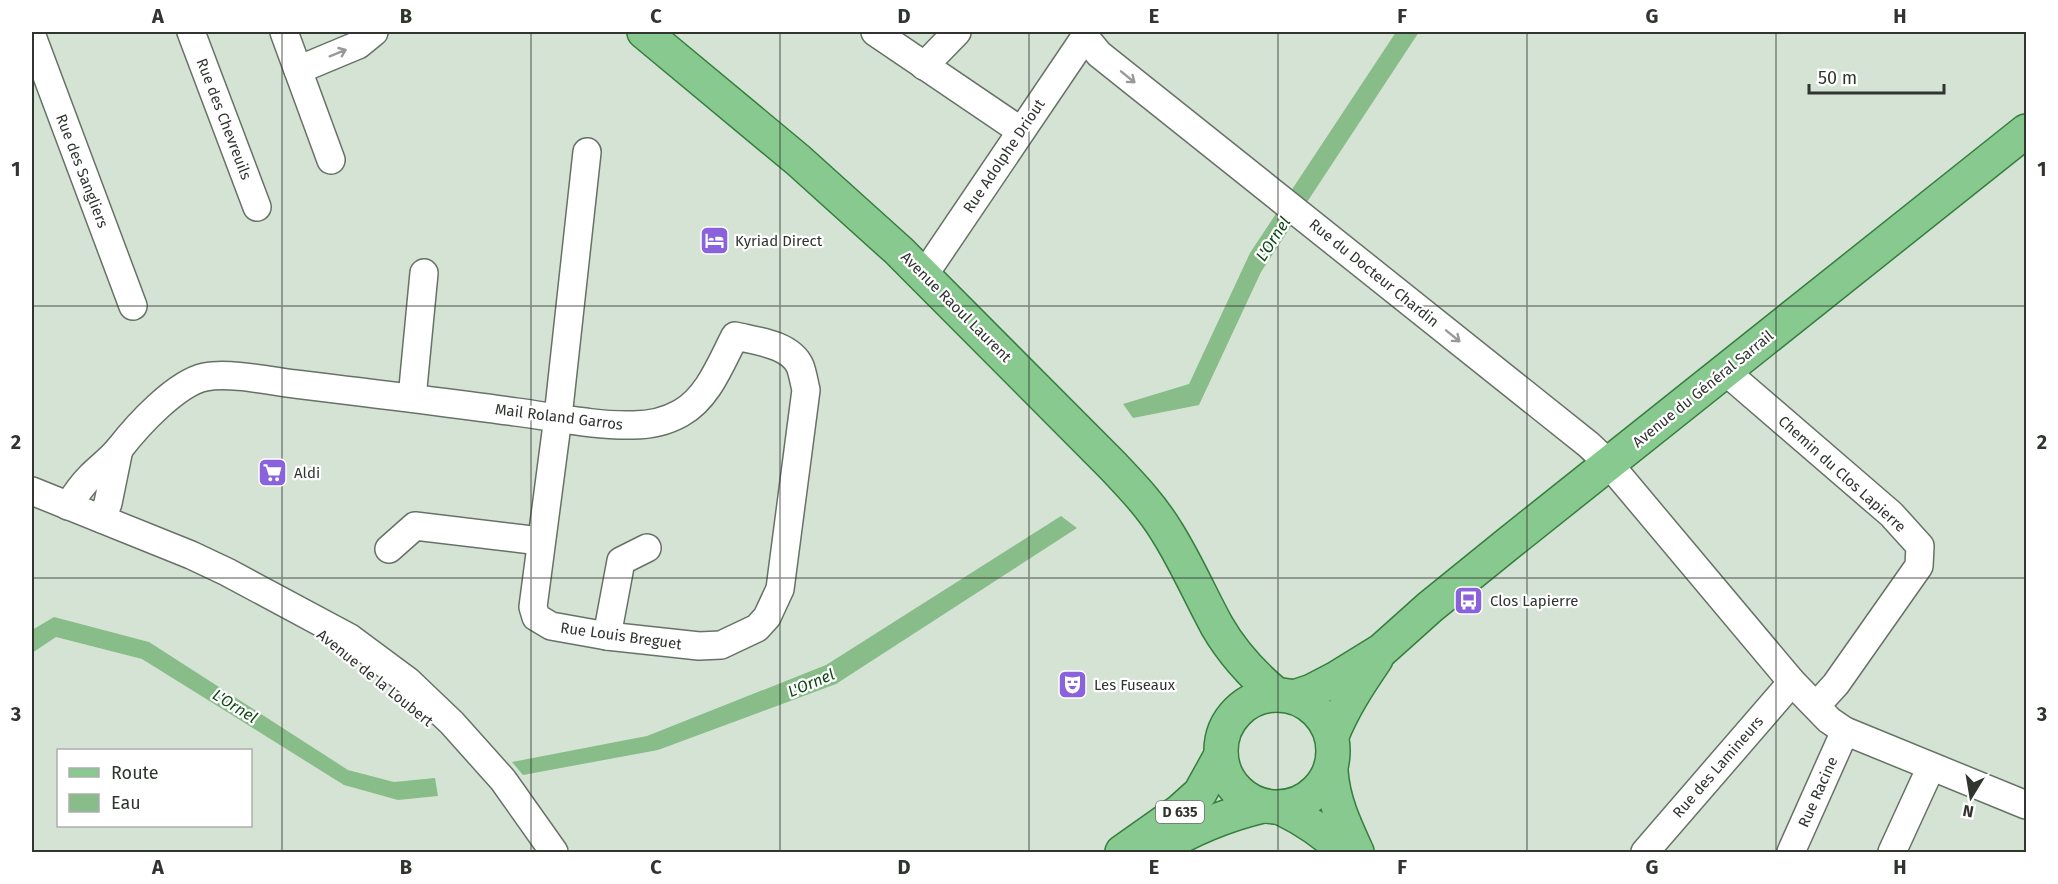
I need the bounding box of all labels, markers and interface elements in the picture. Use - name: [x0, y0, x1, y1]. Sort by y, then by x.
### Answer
- text: A: [151, 4, 165, 28]
- text: B: [400, 4, 412, 28]
- text: C: [650, 4, 662, 28]
- text: D: [897, 4, 911, 28]
- text: E: [1149, 4, 1159, 28]
- text: F: [1397, 4, 1407, 28]
- text: G: [1646, 4, 1658, 28]
- text: H: [1893, 4, 1907, 28]
- one-way arrow: [328, 47, 346, 58]
- street label: Rue des Chevreuils: [193, 56, 255, 182]
- scale bar: [1809, 57, 1944, 95]
- text: 50 m: [1818, 67, 1857, 89]
- one-way arrow: [1119, 70, 1135, 83]
- street label: Rue Adolphe Driout: [959, 95, 1049, 216]
- street label: Rue des Sangliers: [52, 112, 112, 230]
- text: 1: [11, 157, 21, 181]
- text: 1: [2037, 157, 2047, 181]
- water label: L'Ornel: [1252, 213, 1294, 265]
- street label: Rue du Docteur Chardin: [1306, 215, 1442, 331]
- hotel icon: Kyriad Direct: [698, 225, 730, 257]
- place label: Kyriad Direct: [735, 232, 823, 250]
- street label: Avenue Raoul Laurent: [897, 248, 1015, 366]
- street label: Avenue du Général Sarrail: [1629, 326, 1777, 451]
- one-way arrow: [1445, 330, 1461, 343]
- street label: Mail Roland Garros: [494, 400, 624, 434]
- street label: Chemin du Clos Lapierre: [1775, 412, 1909, 536]
- text: 2: [11, 430, 21, 454]
- text: 2: [2037, 430, 2047, 454]
- supermarket icon: Aldi: [257, 457, 289, 489]
- place label: Aldi: [294, 464, 320, 482]
- bus stop icon: Clos Lapierre: [1453, 585, 1485, 617]
- place label: Clos Lapierre: [1490, 592, 1578, 610]
- street label: Rue Louis Breguet: [559, 619, 683, 654]
- street label: Avenue de la Loubert: [313, 626, 437, 731]
- water label: L'Ornel: [785, 665, 837, 701]
- theatre icon: Les Fuseaux: [1057, 669, 1089, 701]
- place label: Les Fuseaux: [1094, 676, 1176, 694]
- water label: L'Ornel: [209, 685, 261, 727]
- text: 3: [10, 702, 21, 726]
- text: 3: [2036, 702, 2047, 726]
- street label: Rue des Lamineurs: [1669, 712, 1767, 822]
- legend: [57, 749, 252, 827]
- street label: Rue Racine: [1794, 754, 1842, 830]
- text: Route: [111, 762, 159, 784]
- north arrow: [1941, 767, 2001, 827]
- text: Eau: [111, 792, 141, 814]
- road number: D 635: [1156, 801, 1204, 823]
- text: N: [1961, 801, 1975, 822]
- text: A: [151, 855, 165, 879]
- text: B: [400, 855, 412, 879]
- text: C: [650, 855, 662, 879]
- text: D: [897, 855, 911, 879]
- text: E: [1149, 855, 1159, 879]
- text: F: [1397, 855, 1407, 879]
- text: G: [1646, 855, 1658, 879]
- text: H: [1893, 855, 1907, 879]

